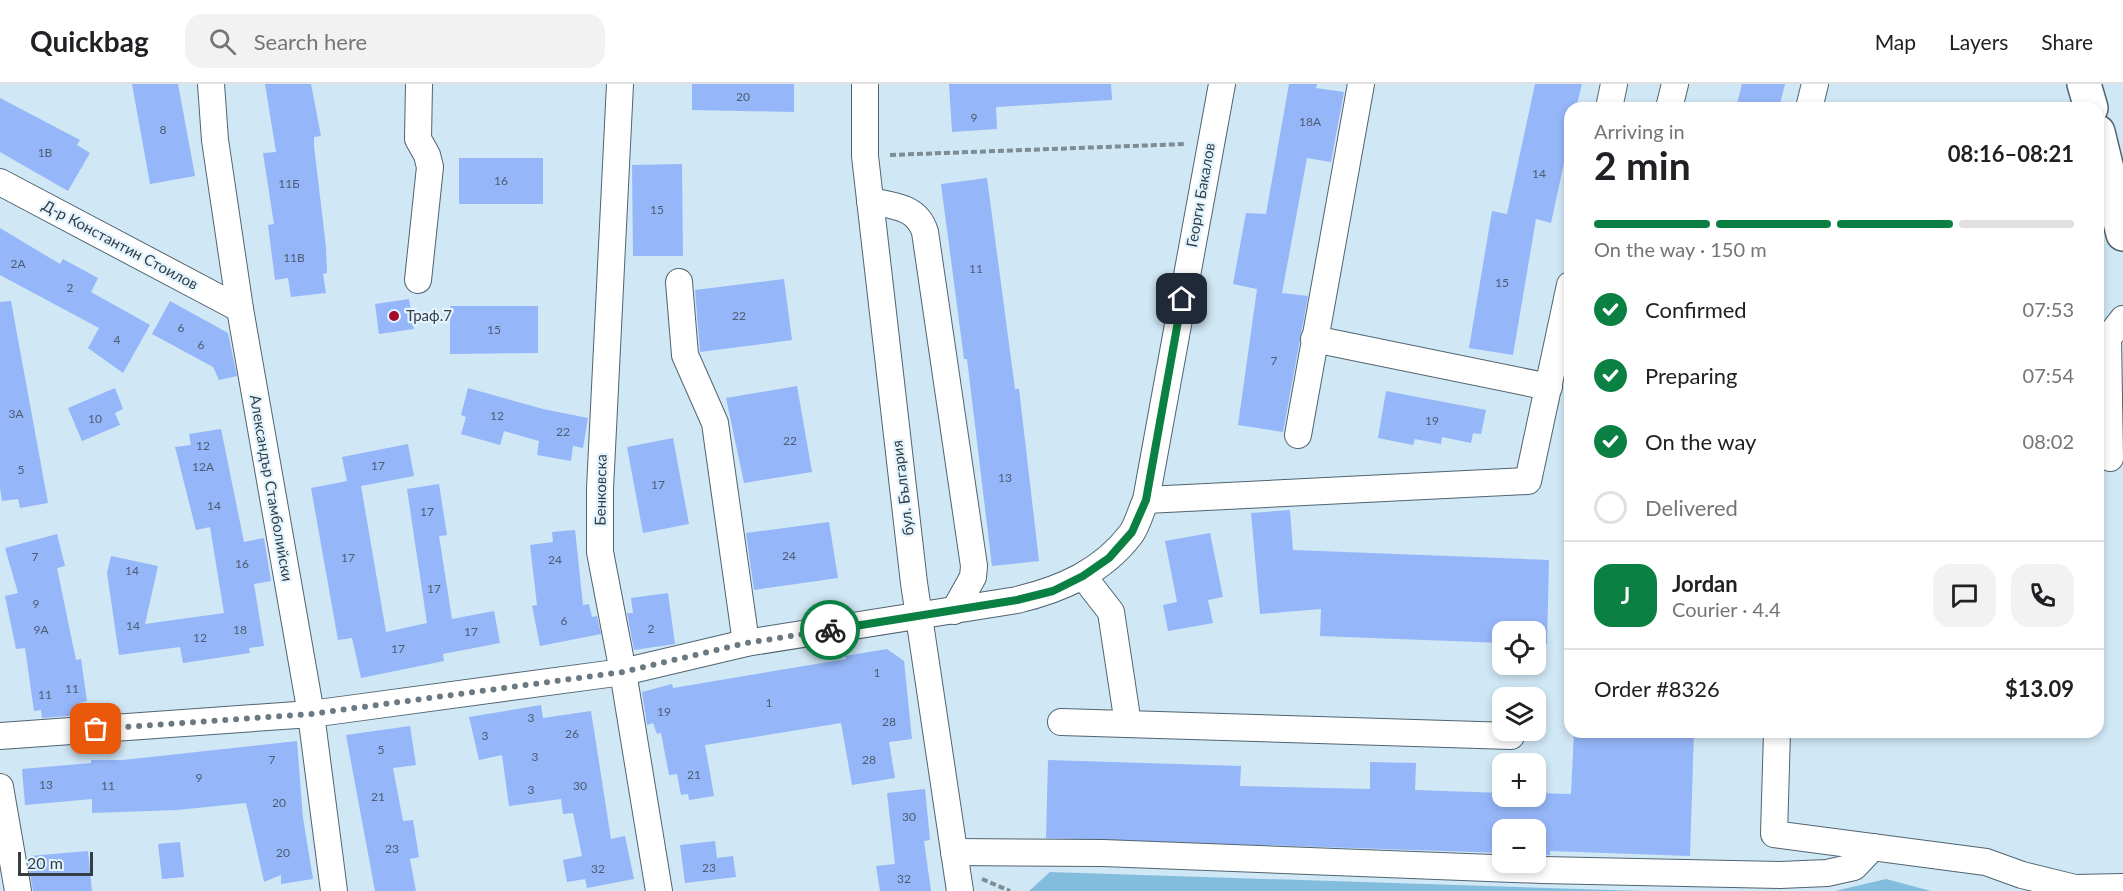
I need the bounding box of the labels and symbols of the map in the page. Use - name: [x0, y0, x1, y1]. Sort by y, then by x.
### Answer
- house number: 20: [736, 89, 750, 104]
- house number: 9: [971, 110, 978, 125]
- house number: 18А: [1299, 114, 1322, 129]
- house number: 8: [160, 122, 167, 137]
- street label: Георги Бакалов: [1182, 141, 1218, 248]
- house number: 1В: [38, 145, 53, 160]
- house number: 14: [1532, 166, 1546, 181]
- house number: 16: [494, 173, 508, 188]
- house number: 11Б: [278, 176, 300, 191]
- street label: Д-р Константин Стоилов: [40, 195, 201, 293]
- house number: 15: [650, 202, 664, 217]
- house number: 11В: [283, 250, 305, 265]
- house number: 2А: [10, 256, 26, 271]
- house number: 11: [969, 261, 983, 276]
- pin: [1156, 273, 1207, 324]
- house number: 15: [1495, 275, 1509, 290]
- house number: 2: [67, 280, 74, 295]
- place label: Траф.7: [406, 306, 452, 324]
- house number: 22: [732, 308, 746, 323]
- marker: Траф.7: [387, 309, 401, 323]
- house number: 6: [178, 320, 185, 335]
- house number: 15: [487, 322, 501, 337]
- house number: 4: [114, 332, 121, 347]
- house number: 6: [198, 337, 205, 352]
- house number: 7: [1271, 353, 1278, 368]
- street label: Александър Стамболийски: [247, 393, 297, 583]
- house number: 3А: [8, 406, 24, 421]
- house number: 12: [490, 408, 504, 423]
- house number: 10: [88, 411, 102, 426]
- house number: 19: [1425, 413, 1439, 428]
- house number: 22: [556, 424, 570, 439]
- house number: 22: [783, 433, 797, 448]
- house number: 12: [196, 438, 210, 453]
- street label: бул. България: [887, 439, 917, 537]
- street label: Бенковска: [590, 454, 610, 526]
- house number: 17: [371, 458, 385, 473]
- house number: 12А: [192, 459, 215, 474]
- house number: 5: [18, 462, 25, 477]
- house number: 13: [998, 470, 1012, 485]
- house number: 17: [651, 477, 665, 492]
- house number: 14: [207, 498, 221, 513]
- house number: 17: [420, 504, 434, 519]
- house number: 24: [782, 548, 796, 563]
- house number: 7: [32, 549, 39, 564]
- house number: 17: [341, 550, 355, 565]
- house number: 24: [548, 552, 562, 567]
- house number: 16: [235, 556, 249, 571]
- house number: 14: [125, 563, 139, 578]
- house number: 17: [427, 581, 441, 596]
- house number: 9: [33, 596, 40, 611]
- courier: [800, 600, 860, 660]
- house number: 6: [561, 613, 568, 628]
- house number: 14: [126, 618, 140, 633]
- house number: 2: [648, 621, 655, 636]
- house number: 9А: [33, 622, 49, 637]
- house number: 18: [233, 622, 247, 637]
- house number: 17: [464, 624, 478, 639]
- house number: 12: [193, 630, 207, 645]
- house number: 17: [391, 641, 405, 656]
- house number: 1: [874, 665, 881, 680]
- house number: 11: [65, 681, 79, 696]
- house number: 11: [38, 687, 52, 702]
- house number: 1: [766, 695, 773, 710]
- pin: [70, 703, 121, 754]
- house number: 19: [657, 704, 671, 719]
- house number: 3: [528, 710, 535, 725]
- house number: 28: [882, 714, 896, 729]
- house number: 26: [565, 726, 579, 741]
- house number: 3: [482, 728, 489, 743]
- house number: 5: [378, 742, 385, 757]
- house number: 3: [532, 749, 539, 764]
- house number: 7: [269, 752, 276, 767]
- house number: 28: [862, 752, 876, 767]
- house number: 21: [687, 767, 701, 782]
- house number: 9: [196, 770, 203, 785]
- house number: 13: [39, 777, 53, 792]
- house number: 11: [101, 778, 115, 793]
- house number: 30: [573, 778, 587, 793]
- house number: 3: [528, 782, 535, 797]
- house number: 21: [371, 789, 385, 804]
- house number: 20: [272, 795, 286, 810]
- house number: 30: [902, 809, 916, 824]
- house number: 23: [385, 841, 399, 856]
- house number: 20: [276, 845, 290, 860]
- scale bar: [18, 849, 93, 876]
- house number: 23: [702, 860, 716, 875]
- house number: 32: [591, 861, 605, 876]
- house number: 32: [897, 871, 911, 886]

